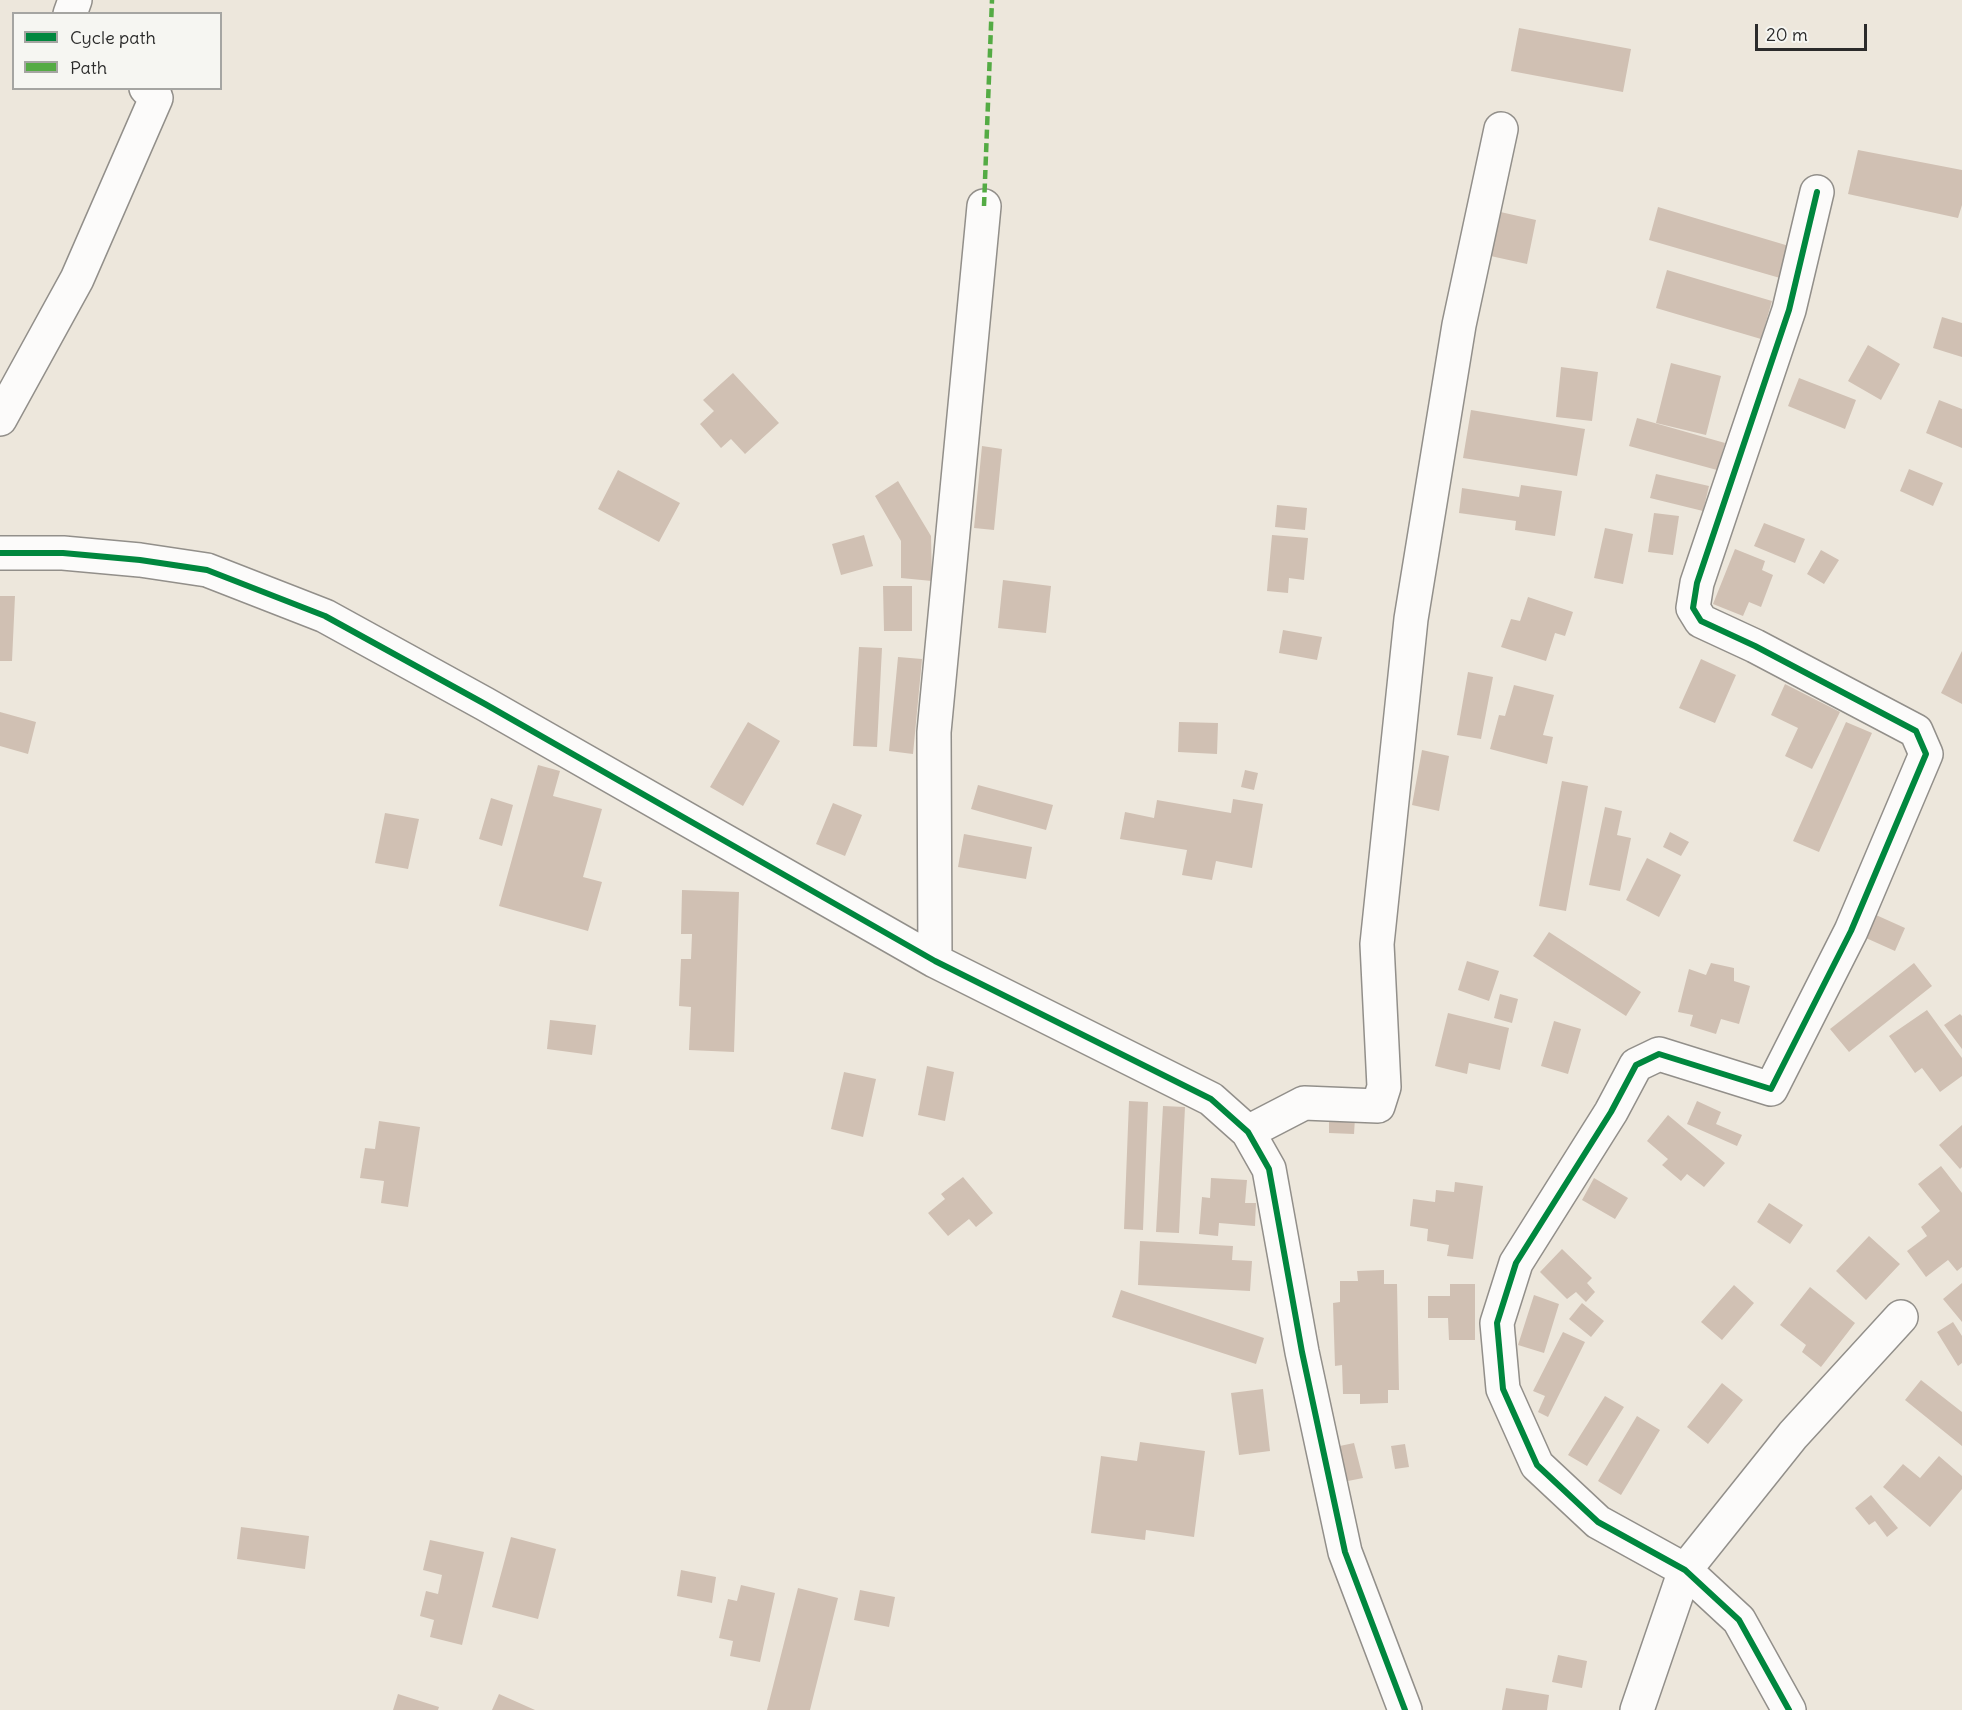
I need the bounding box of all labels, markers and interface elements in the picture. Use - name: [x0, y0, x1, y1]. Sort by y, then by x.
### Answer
- legend: [12, 12, 222, 90]
- scale bar: [1758, 12, 1870, 50]
- text: 20 m: [1766, 23, 1808, 46]
- text: Cycle path: [70, 26, 156, 49]
- text: Path: [70, 56, 107, 79]

